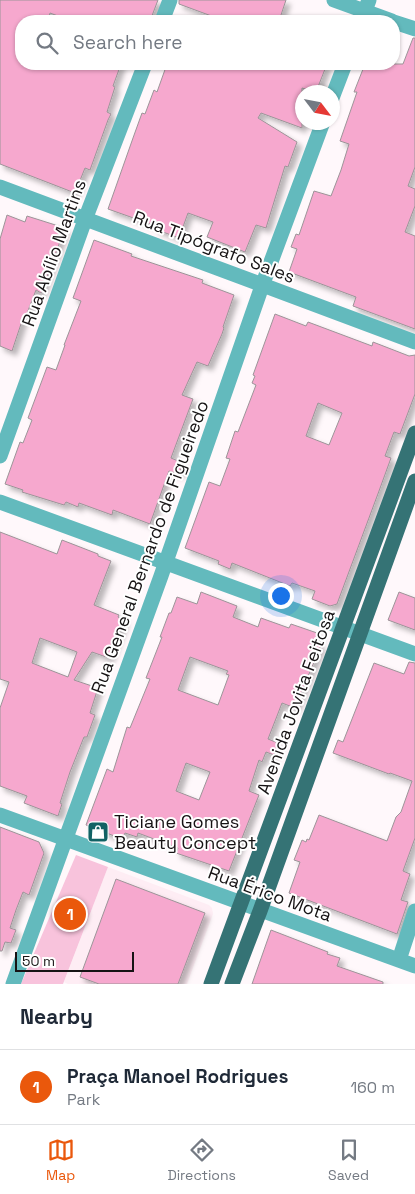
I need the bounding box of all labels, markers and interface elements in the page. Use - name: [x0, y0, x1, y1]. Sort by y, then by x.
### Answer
- search box: [15, 15, 400, 70]
- icon: search: [33, 29, 61, 57]
- text: Search here: [73, 30, 183, 55]
- north arrow: [295, 85, 340, 130]
- street label: Rua Abílio Martins: [16, 176, 91, 330]
- street label: Rua Tipógrafo Sales: [130, 205, 298, 288]
- street label: Rua General Bernardo de Figueiredo: [86, 397, 213, 697]
- your location: [268, 583, 294, 609]
- street label: Avenida Jovita Feitosa: [251, 606, 340, 797]
- place label: Ticiane Gomes Beauty Concept: [114, 810, 256, 854]
- shop icon: Ticiane Gomes Beauty Concept: [86, 820, 110, 844]
- street label: Rua Érico Mota: [205, 860, 335, 927]
- pin: 1: [54, 895, 86, 933]
- scale bar: [15, 949, 134, 972]
- text: 50 m: [22, 952, 55, 970]
- text: Nearby: [20, 1003, 93, 1030]
- text: Praça Manoel Rodrigues: [67, 1064, 289, 1089]
- text: 1: [32, 1077, 40, 1098]
- text: 160 m: [350, 1077, 395, 1098]
- text: Park: [67, 1089, 100, 1110]
- tab: Map: [46, 1136, 75, 1184]
- tab: Directions: [167, 1136, 236, 1184]
- tab: Saved: [328, 1136, 369, 1184]

